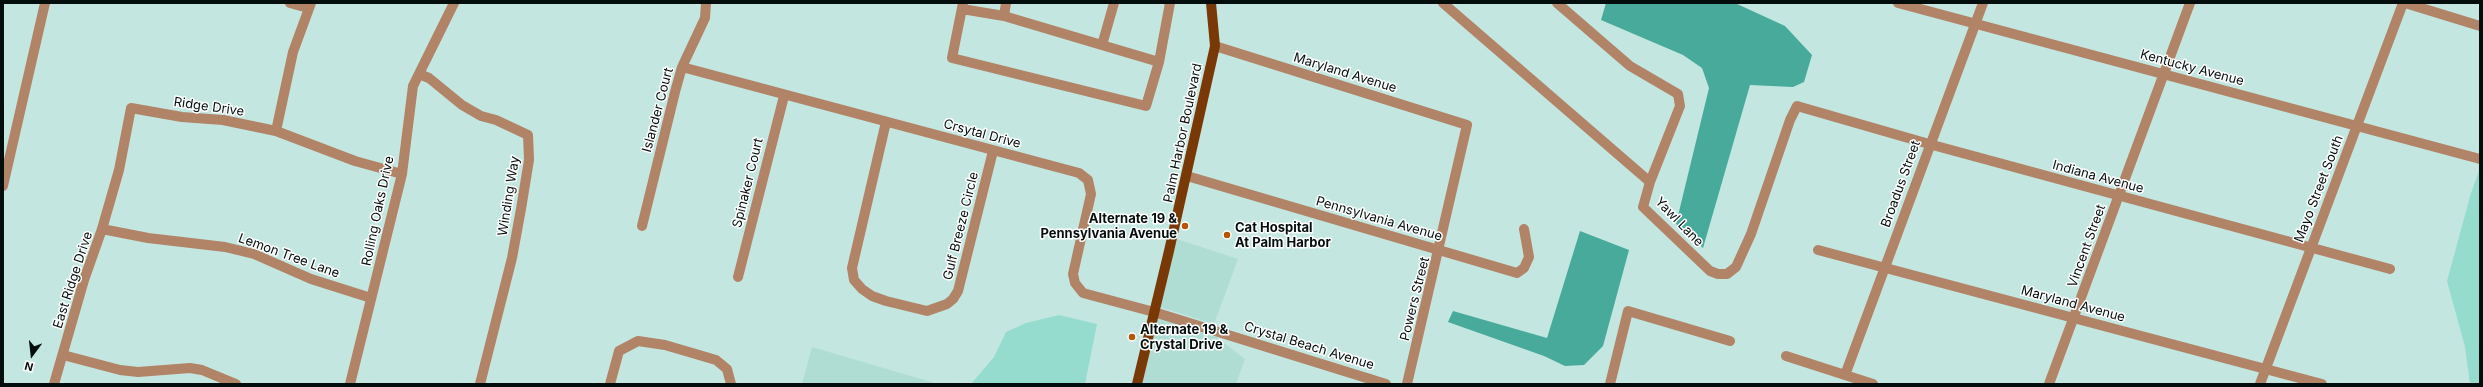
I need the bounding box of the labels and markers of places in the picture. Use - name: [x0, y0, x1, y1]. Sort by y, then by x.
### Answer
- place label: Alternate 19 & Pennsylvania Avenue: [1040, 211, 1177, 242]
- place label: Cat Hospital At Palm Harbor: [1235, 220, 1331, 251]
- marker: Alternate 19 & Pennsylvania Avenue: [1180, 221, 1190, 231]
- marker: Cat Hospital At Palm Harbor: [1222, 230, 1232, 240]
- place label: Alternate 19 & Crystal Drive: [1140, 322, 1228, 353]
- marker: Alternate 19 & Crystal Drive: [1127, 332, 1137, 342]

